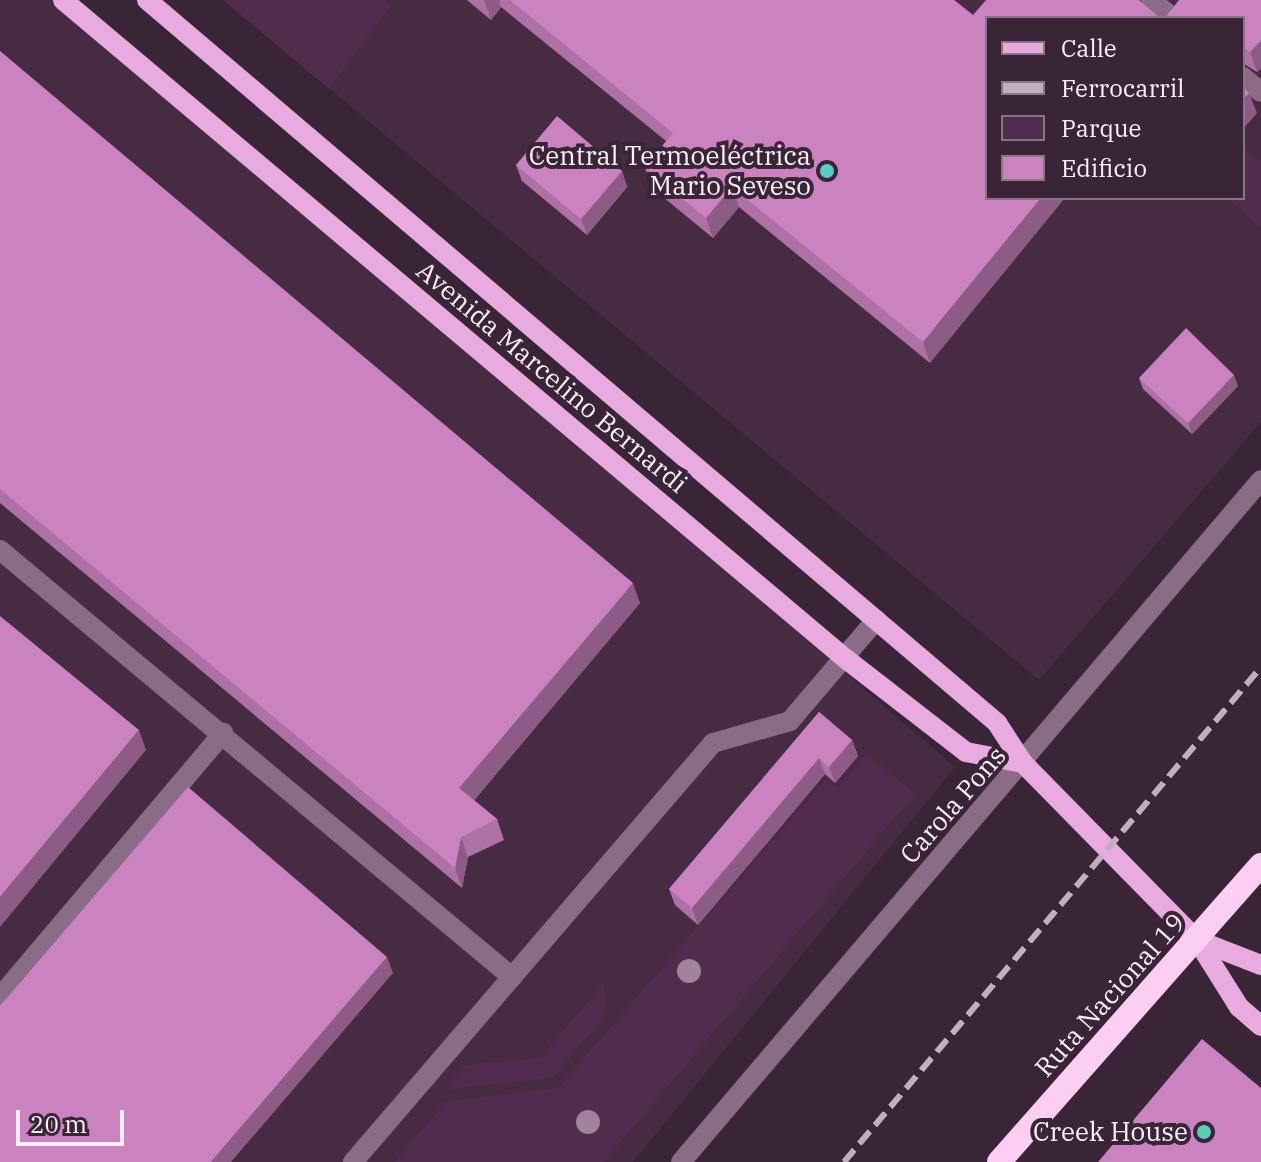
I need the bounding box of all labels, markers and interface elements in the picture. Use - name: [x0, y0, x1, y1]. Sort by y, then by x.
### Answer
- legend: [985, 16, 1245, 200]
- text: Calle: [1061, 32, 1117, 64]
- text: Ferrocarril: [1061, 72, 1184, 104]
- text: Parque: [1061, 112, 1141, 144]
- place label: Central Termoeléctrica Mario Seveso: [529, 140, 811, 202]
- text: Edificio: [1061, 152, 1147, 184]
- marker: Central Termoeléctrica Mario Seveso: [818, 162, 836, 180]
- street label: Avenida Marcelino Bernardi: [410, 255, 694, 499]
- street label: Carola Pons: [894, 740, 1012, 870]
- street label: Ruta Nacional 19: [1028, 907, 1192, 1083]
- scale bar: [20, 1094, 128, 1144]
- text: 20 m: [30, 1108, 87, 1140]
- place label: Creek House: [1033, 1116, 1188, 1148]
- marker: Creek House: [1195, 1123, 1213, 1141]

